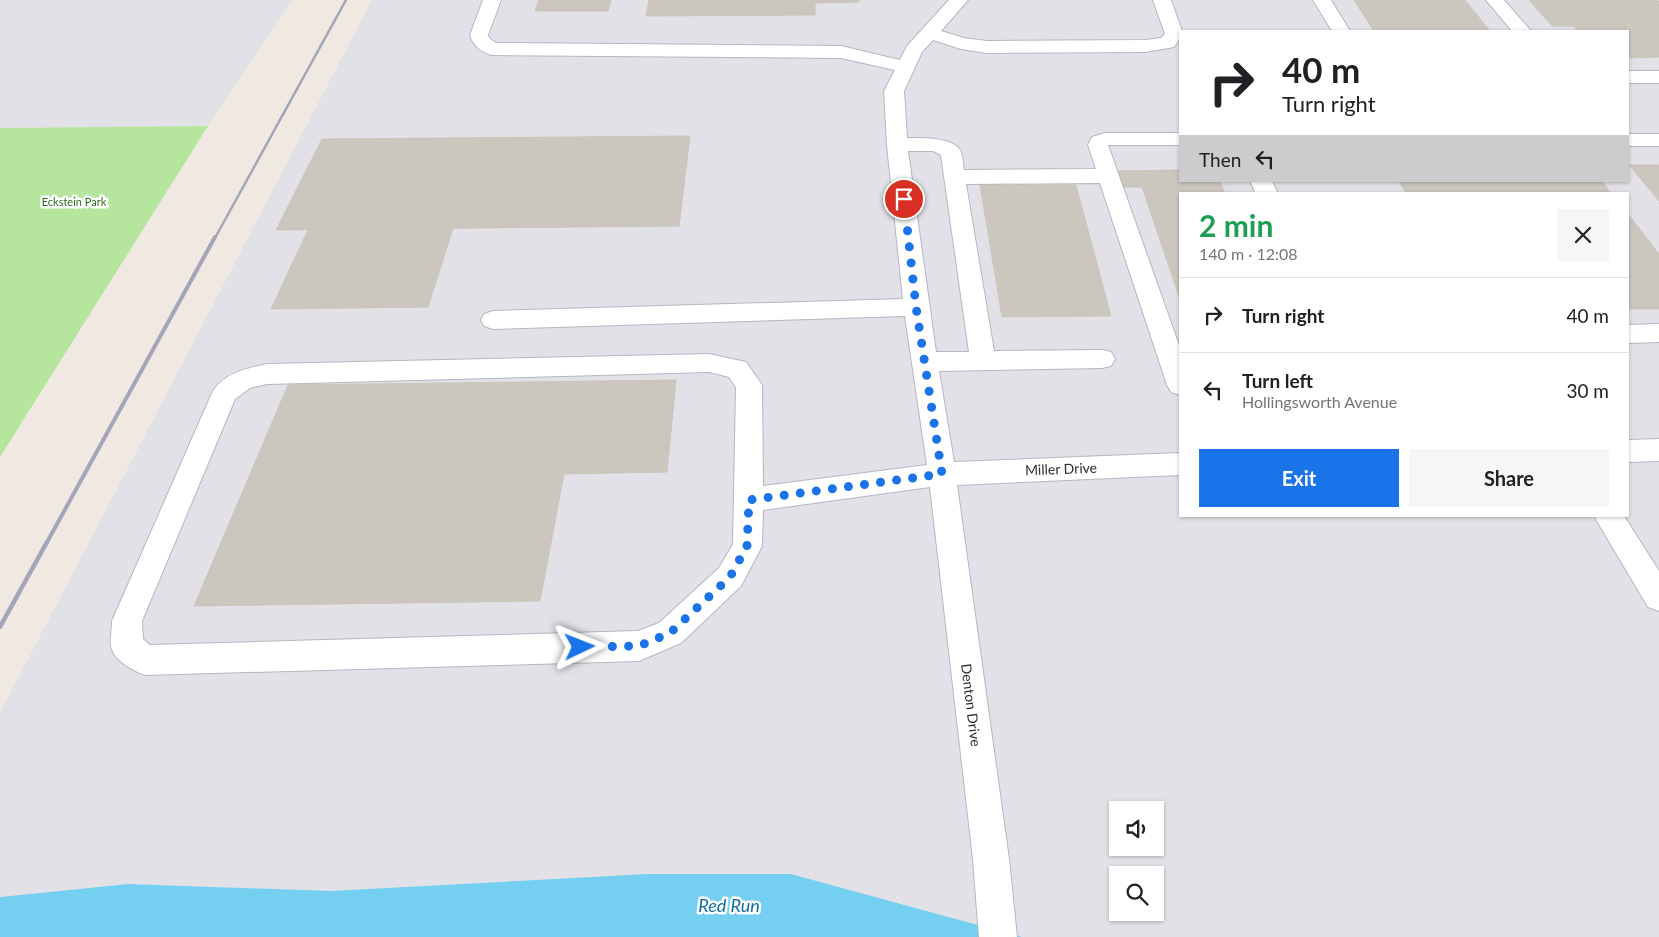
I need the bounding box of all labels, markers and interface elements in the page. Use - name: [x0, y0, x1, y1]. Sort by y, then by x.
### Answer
- text: 40 m: [1282, 48, 1360, 90]
- icon: right: [1199, 50, 1264, 115]
- text: Turn right: [1282, 90, 1376, 117]
- icon: left: [1251, 145, 1279, 173]
- text: Then: [1199, 148, 1241, 171]
- pin: [883, 178, 925, 220]
- icon: arrive: [890, 185, 918, 213]
- park label: Eckstein Park: [42, 195, 107, 208]
- text: 2 min: [1199, 207, 1273, 243]
- button: close: [1557, 209, 1609, 261]
- text: 140 m · 12:08: [1199, 244, 1298, 263]
- icon: right: [1199, 301, 1227, 329]
- text: Turn right: [1242, 304, 1324, 327]
- text: 40 m: [1566, 304, 1609, 327]
- text: Turn left: [1242, 369, 1313, 392]
- icon: left: [1199, 376, 1227, 404]
- text: 30 m: [1566, 379, 1609, 402]
- text: Hollingsworth Avenue: [1242, 392, 1397, 411]
- button: Exit: [1199, 449, 1399, 507]
- button: Share: [1409, 449, 1609, 507]
- street label: Miller Drive: [1025, 459, 1097, 478]
- position arrow: [553, 620, 605, 672]
- street label: Denton Drive: [958, 663, 985, 747]
- map controls: [1109, 801, 1164, 921]
- button: sound: [1109, 801, 1164, 856]
- button: search: [1109, 866, 1164, 921]
- water label: Red Run: [698, 894, 760, 916]

